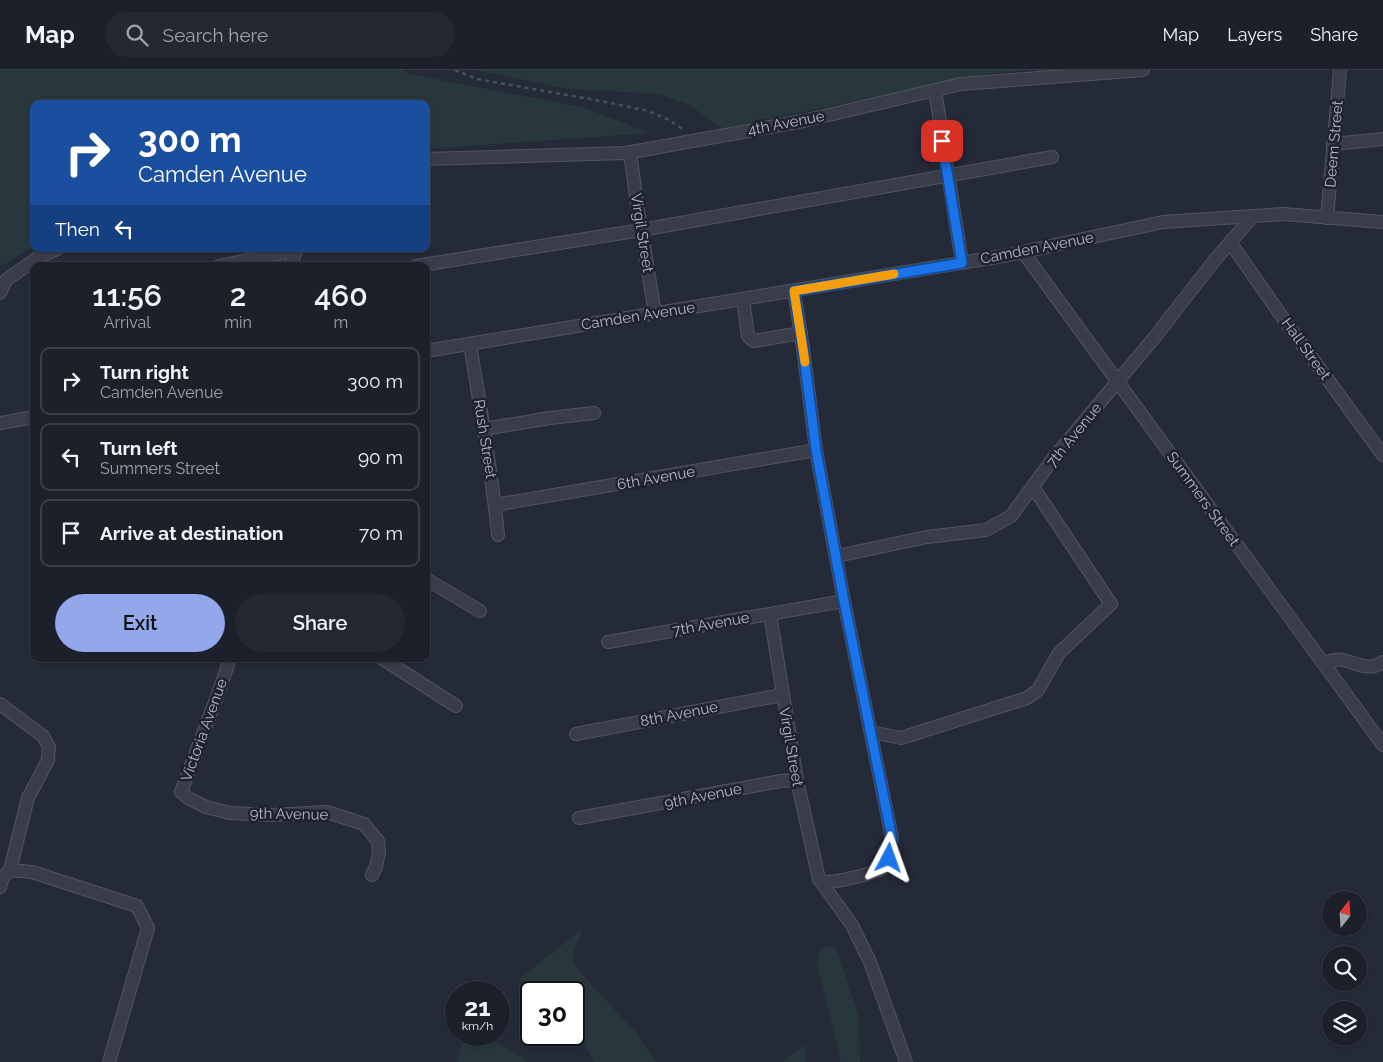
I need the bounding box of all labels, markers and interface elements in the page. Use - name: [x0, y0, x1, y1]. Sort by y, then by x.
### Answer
- search box: [105, 12, 455, 57]
- text: Map: [25, 20, 75, 49]
- icon: search: [123, 21, 151, 49]
- text: Search here: [163, 24, 268, 46]
- text: Map: [1163, 24, 1199, 45]
- text: Layers: [1227, 24, 1282, 45]
- text: Share: [1310, 24, 1358, 45]
- street label: Deem Street: [1321, 100, 1347, 188]
- street label: 4th Avenue: [746, 107, 826, 139]
- text: 300 m: [138, 119, 242, 160]
- icon: right: [55, 120, 120, 185]
- pin: [921, 120, 963, 162]
- icon: arrive: [928, 127, 956, 155]
- text: Camden Avenue: [138, 161, 307, 187]
- street label: Virgil Street: [627, 192, 657, 274]
- icon: left: [110, 215, 138, 243]
- text: Then: [55, 218, 100, 240]
- street label: Camden Avenue: [979, 228, 1095, 268]
- text: 11:56: [92, 278, 162, 313]
- text: 2: [230, 278, 246, 313]
- text: 460: [314, 278, 368, 313]
- street label: Camden Avenue: [580, 298, 696, 334]
- text: Arrival: [104, 313, 151, 332]
- text: min: [224, 313, 252, 332]
- text: m: [334, 313, 348, 332]
- street label: Hall Street: [1277, 314, 1335, 384]
- text: Turn right: [100, 361, 189, 383]
- icon: right: [57, 367, 85, 395]
- text: 300 m: [347, 370, 403, 392]
- text: Camden Avenue: [100, 383, 223, 402]
- street label: Rush Street: [470, 398, 500, 480]
- street label: 7th Avenue: [1043, 399, 1106, 471]
- text: Turn left: [100, 437, 177, 459]
- icon: left: [57, 443, 85, 471]
- text: 90 m: [358, 446, 403, 468]
- street label: Summers Street: [1163, 448, 1243, 550]
- text: Summers Street: [100, 459, 220, 478]
- street label: 6th Avenue: [616, 462, 697, 494]
- icon: arrive: [57, 519, 85, 547]
- text: Arrive at destination: [100, 522, 284, 544]
- text: 70 m: [359, 522, 403, 544]
- button: Exit: [55, 594, 225, 652]
- button: Share: [235, 594, 405, 652]
- street label: 7th Avenue: [671, 608, 751, 640]
- street label: Victoria Avenue: [177, 676, 231, 784]
- street label: 8th Avenue: [639, 698, 720, 730]
- street label: Virgil Street: [775, 706, 807, 788]
- street label: 9th Avenue: [663, 780, 743, 812]
- street label: 9th Avenue: [250, 804, 329, 824]
- position arrow: [862, 831, 914, 883]
- north arrow: [1322, 891, 1368, 936]
- map controls: [1322, 891, 1367, 1046]
- button: search: [1322, 946, 1367, 991]
- speed limit sign: 30: [520, 981, 585, 1046]
- text: 21: [464, 992, 491, 1022]
- button: layers: [1322, 1001, 1367, 1046]
- text: km/h: [462, 1019, 493, 1033]

